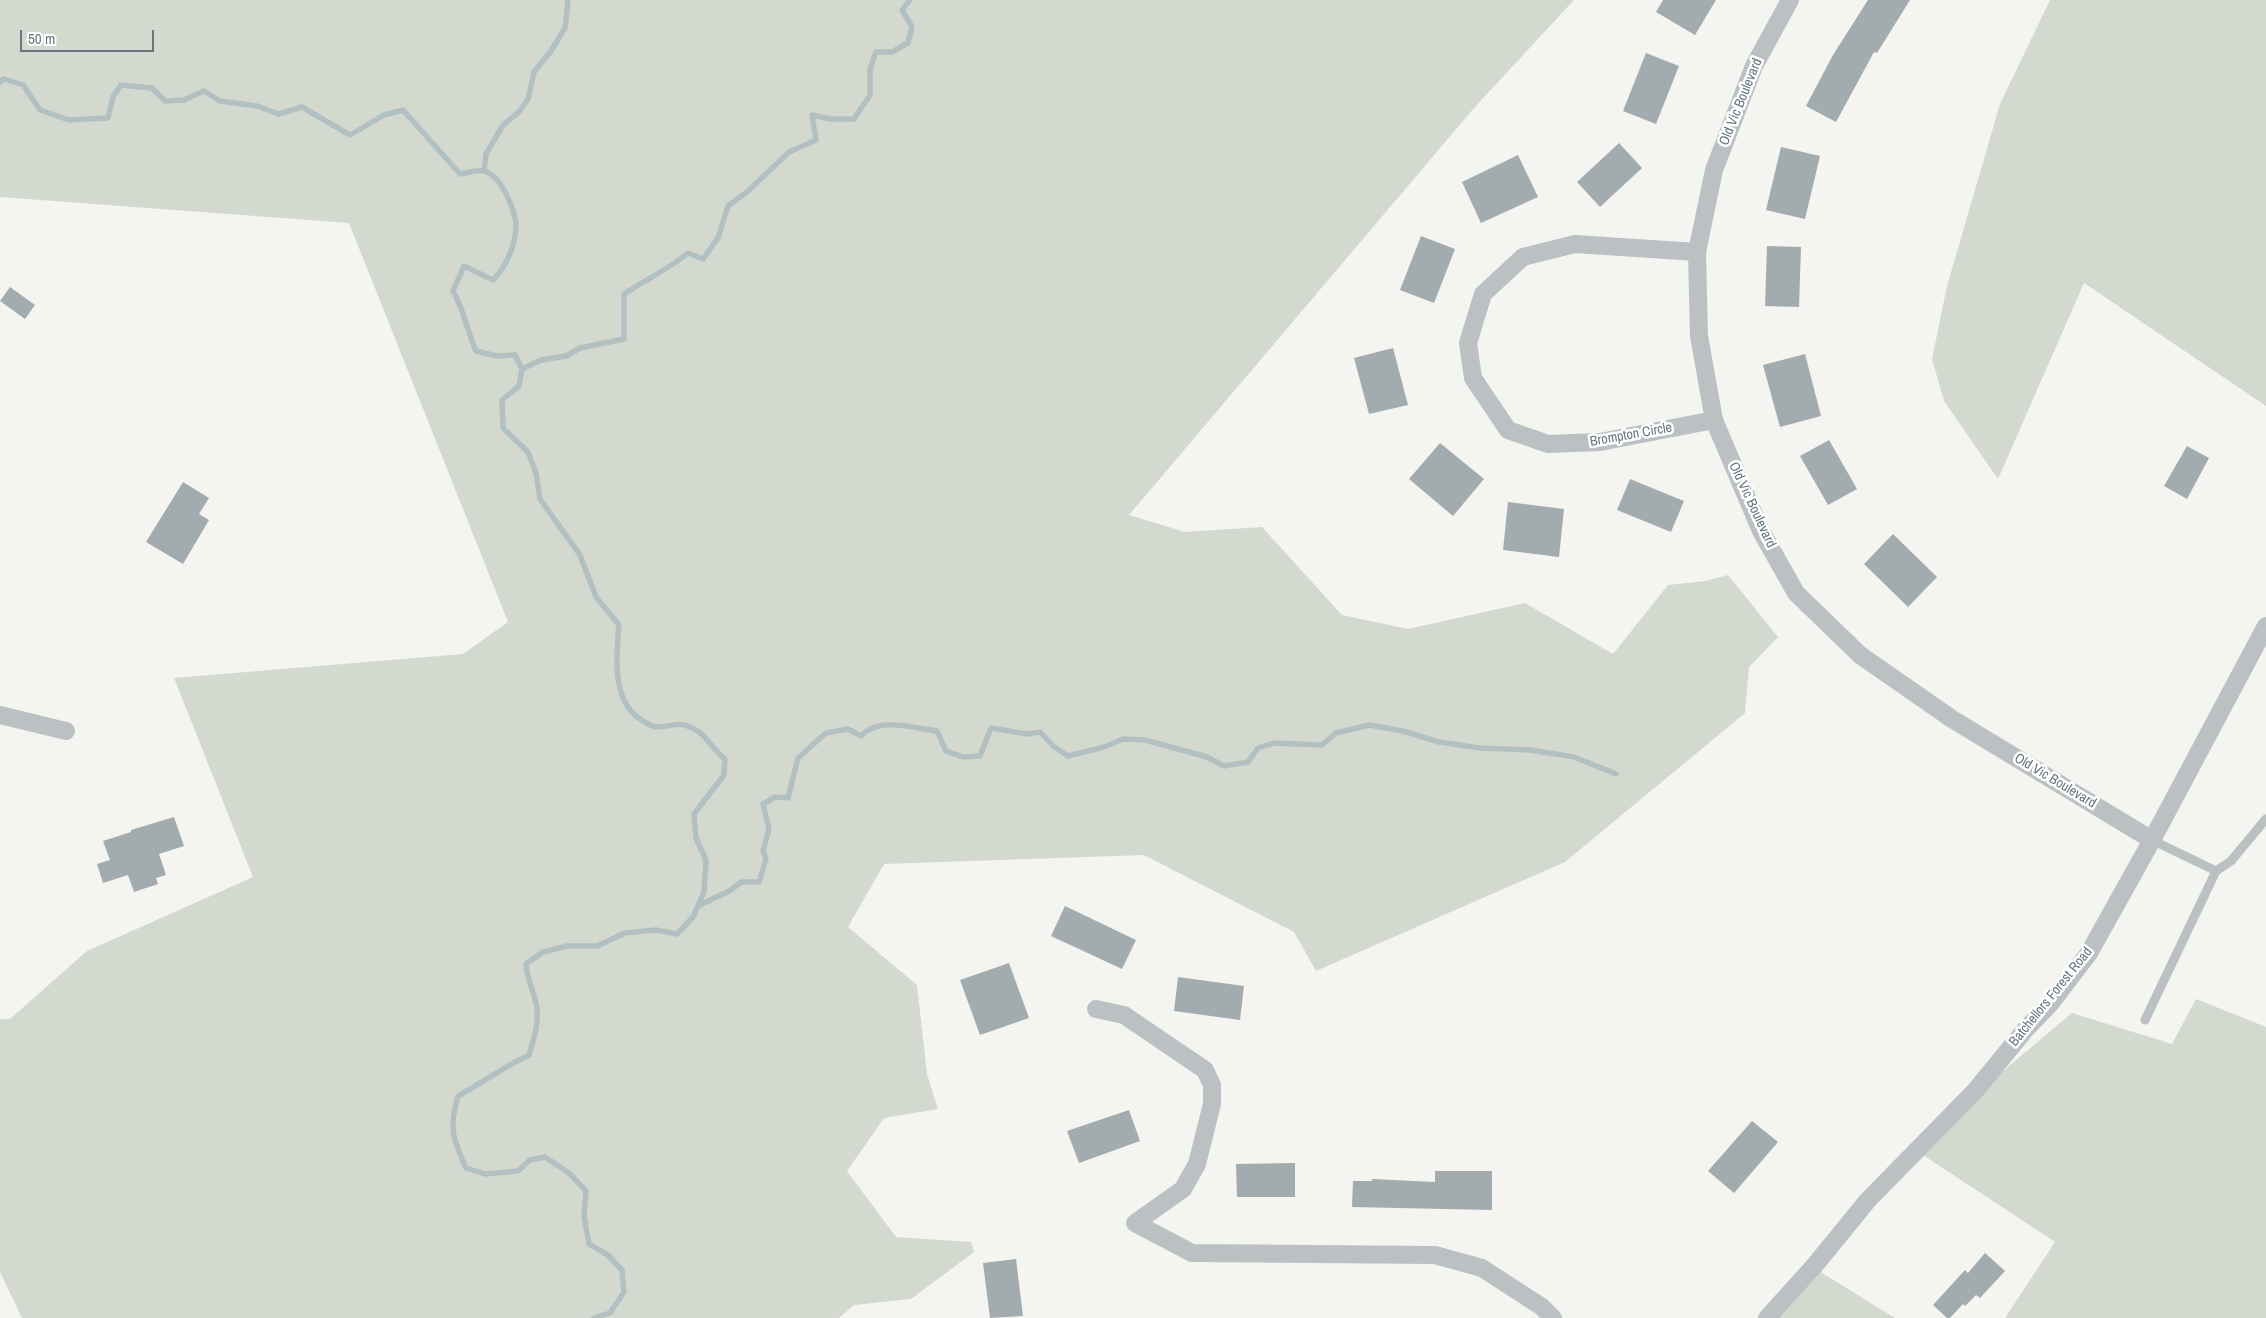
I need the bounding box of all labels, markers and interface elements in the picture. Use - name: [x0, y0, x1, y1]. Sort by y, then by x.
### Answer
- scale bar: [22, 20, 156, 52]
- text: 50 m: [28, 28, 55, 49]
- street label: Old Vic Boulevard: [1716, 56, 1766, 148]
- street label: Brompton Circle: [1589, 420, 1673, 450]
- street label: Old Vic Boulevard: [1725, 460, 1779, 550]
- street label: Old Vic Boulevard: [2011, 750, 2099, 812]
- street label: Batchellors Forest Road: [2006, 944, 2096, 1050]

